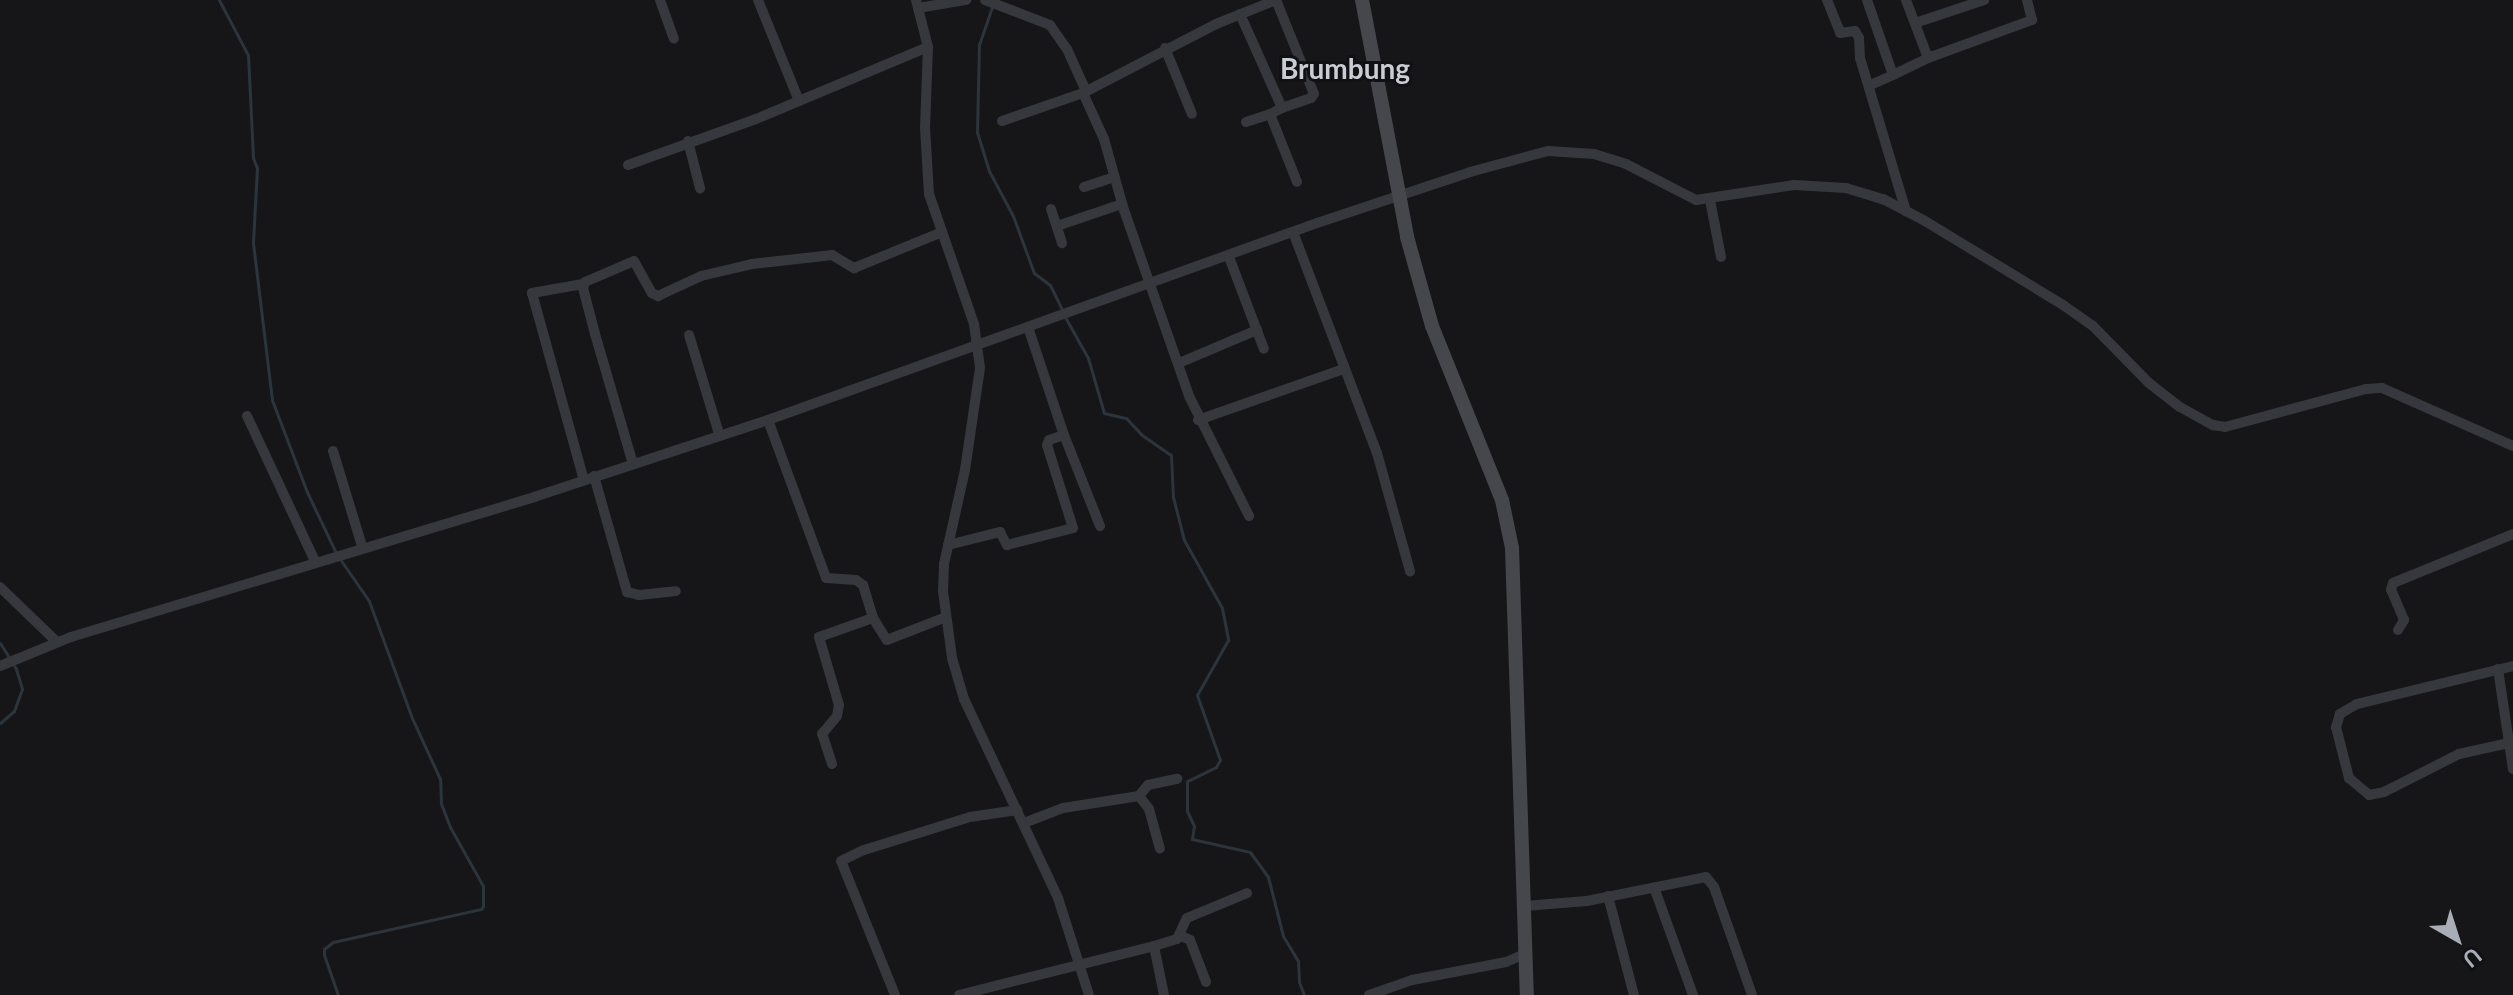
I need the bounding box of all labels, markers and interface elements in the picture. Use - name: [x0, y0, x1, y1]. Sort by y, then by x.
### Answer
- district label: Brumbung: [1280, 51, 1410, 85]
- north arrow: [2417, 899, 2497, 979]
- text: U: [2458, 942, 2487, 974]

